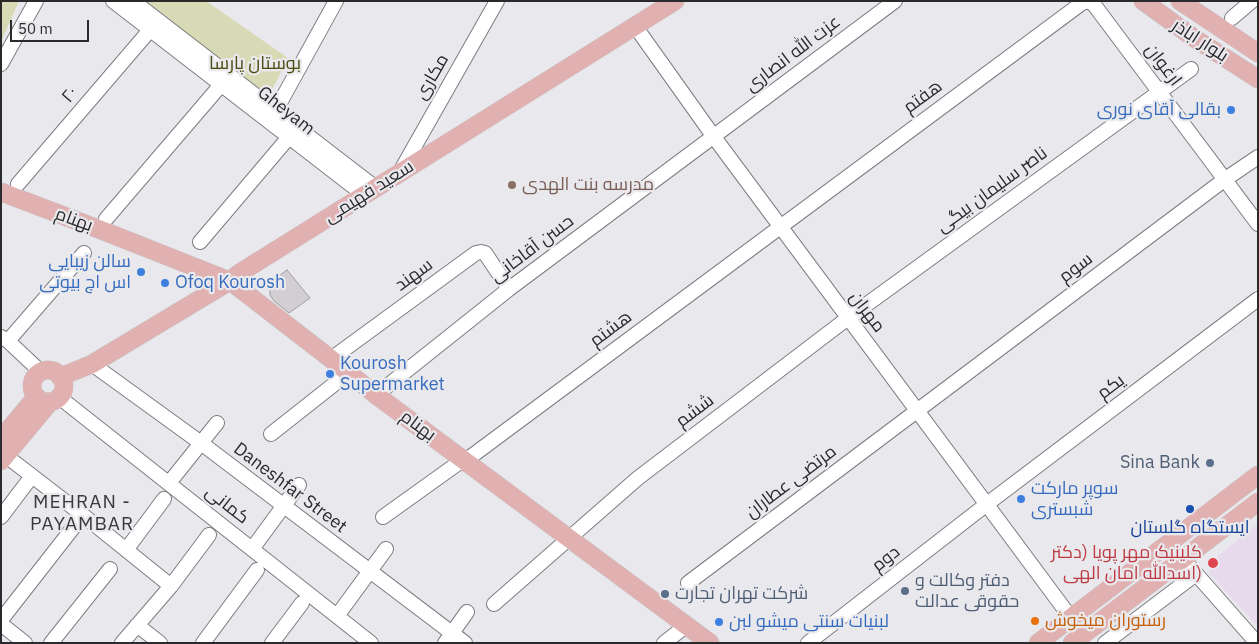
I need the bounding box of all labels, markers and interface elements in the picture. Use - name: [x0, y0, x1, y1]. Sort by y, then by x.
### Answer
- scale bar: [12, 10, 91, 42]
- street label: عزت الله انصاری: [741, 11, 845, 97]
- street label: بلوار اباذر: [1168, 15, 1232, 67]
- text: 50 m: [18, 19, 53, 38]
- street label: ارغوان: [1140, 40, 1186, 90]
- street label: مکاری: [410, 50, 454, 104]
- park label: بوستان پارسا: [209, 53, 301, 75]
- street label: هفتم: [899, 76, 947, 118]
- street label: Gheyam: [253, 82, 319, 140]
- street label: ۲۰: [57, 83, 83, 107]
- place label: بقالی آقای نوری: [1097, 99, 1221, 121]
- marker: بقالی آقای نوری: [1225, 104, 1237, 116]
- street label: ناصر سلیمان بیگی: [932, 142, 1052, 238]
- street label: سعید فهیمی: [320, 156, 418, 228]
- place label: مدرسه بنت الهدی: [522, 174, 654, 196]
- marker: مدرسه بنت الهدی: [506, 179, 518, 191]
- street label: بهنام: [52, 203, 96, 237]
- street label: حسن آقاخانی: [486, 211, 578, 287]
- street label: سوم: [1055, 248, 1097, 288]
- place label: سالن زیبایی اس اچ بیوتی: [39, 251, 131, 294]
- street label: سهند: [391, 254, 437, 296]
- marker: سالن زیبایی اس اچ بیوتی: [135, 266, 147, 278]
- place label: Ofoq Kourosh: [175, 272, 285, 294]
- marker: Ofoq Kourosh: [159, 277, 171, 289]
- street label: مهران: [845, 287, 889, 337]
- street label: هشتم: [586, 306, 636, 352]
- place label: Kourosh Supermarket: [340, 353, 445, 396]
- marker: Kourosh Supermarket: [324, 368, 336, 380]
- street label: یکم: [1093, 370, 1129, 404]
- street label: ششم: [672, 390, 718, 432]
- street label: بهنام: [396, 406, 440, 446]
- street label: Daneshfar Street: [229, 438, 351, 538]
- street label: مرتضی عطاران: [741, 441, 841, 523]
- place label: Sina Bank: [1120, 452, 1200, 474]
- marker: Sina Bank: [1204, 457, 1216, 469]
- place label: سوپر مارکت شبستری: [1031, 478, 1118, 520]
- street label: کمانی: [201, 481, 253, 529]
- district label: MEHRAN - PAYAMBAR: [29, 492, 135, 536]
- marker: سوپر مارکت شبستری: [1015, 493, 1027, 505]
- marker: ایستگاه گلستان: [1184, 503, 1196, 515]
- place label: ایستگاه گلستان: [1131, 517, 1249, 539]
- street label: دوم: [868, 541, 904, 577]
- place label: کلینیک مهر پویا (دکتر اسدالله امان الهی): [1051, 542, 1202, 584]
- marker: کلینیک مهر پویا (دکتر اسدالله امان الهی): [1206, 556, 1220, 570]
- place label: دفتر وکالت و حقوقی عدالت: [915, 570, 1019, 612]
- place label: شرکت تهران تجارت: [675, 583, 808, 605]
- marker: دفتر وکالت و حقوقی عدالت: [899, 585, 911, 597]
- marker: شرکت تهران تجارت: [659, 588, 671, 600]
- place label: رستوران میخوش: [1045, 610, 1166, 632]
- place label: لبنیات سنتی میشو لبن: [729, 611, 889, 633]
- marker: رستوران میخوش: [1029, 615, 1041, 627]
- marker: لبنیات سنتی میشو لبن: [713, 616, 725, 628]

